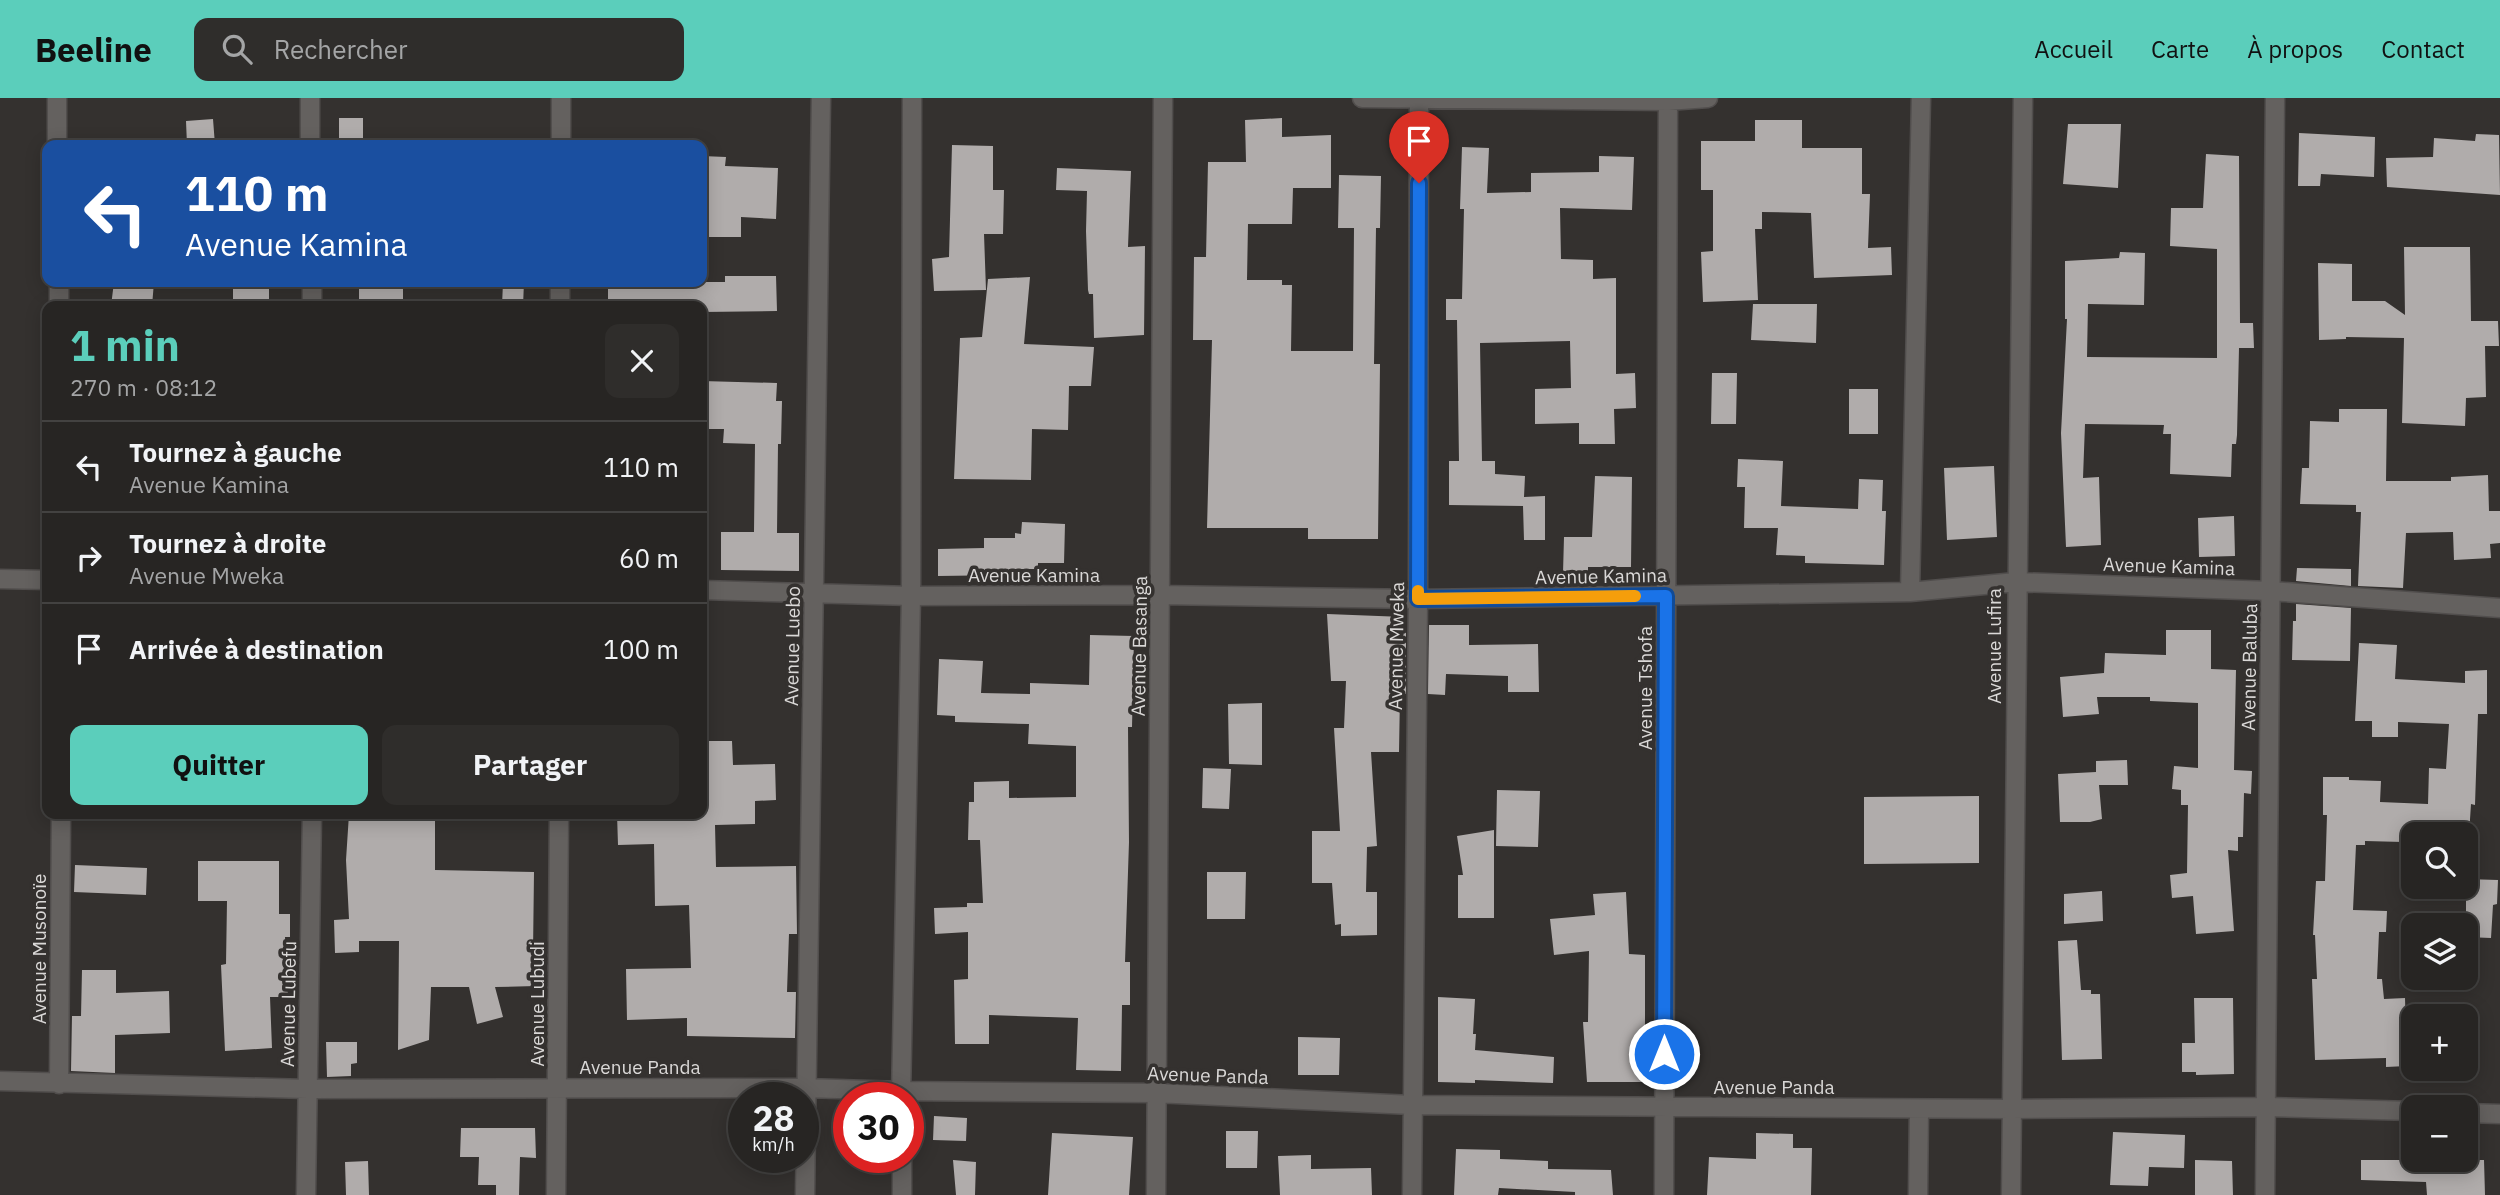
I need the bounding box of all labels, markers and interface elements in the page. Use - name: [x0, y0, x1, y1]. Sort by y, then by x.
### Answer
- search box: [194, 18, 684, 81]
- text: Beeline: [35, 28, 152, 71]
- icon: search: [218, 30, 256, 68]
- text: Rechercher: [274, 32, 407, 66]
- text: Accueil: [2034, 33, 2113, 65]
- text: Carte: [2151, 33, 2209, 65]
- text: À propos: [2247, 33, 2343, 65]
- text: Contact: [2381, 33, 2465, 65]
- pin: [1389, 111, 1449, 183]
- icon: arrive: [1400, 122, 1438, 160]
- text: 110 m: [185, 161, 329, 224]
- icon: left: [70, 168, 161, 259]
- text: Avenue Kamina: [185, 223, 408, 265]
- text: 1 min: [70, 318, 180, 373]
- button: close: [605, 324, 679, 398]
- text: 270 m · 08:12: [70, 372, 217, 402]
- text: Tournez à gauche: [129, 435, 342, 469]
- icon: left: [70, 448, 108, 486]
- text: 110 m: [603, 450, 679, 484]
- text: Avenue Kamina: [129, 469, 289, 499]
- text: Tournez à droite: [129, 526, 326, 560]
- icon: right: [70, 539, 108, 577]
- text: 60 m: [619, 541, 679, 575]
- street label: Avenue Kamina: [2103, 552, 2235, 580]
- text: Avenue Mweka: [129, 560, 284, 590]
- street label: Avenue Kamina: [968, 563, 1100, 587]
- street label: Avenue Kamina: [1535, 563, 1667, 589]
- street label: Avenue Basanga: [1126, 575, 1152, 717]
- street label: Avenue Mweka: [1383, 582, 1409, 710]
- street label: Avenue Luebo: [779, 586, 805, 706]
- street label: Avenue Lufira: [1982, 588, 2006, 704]
- street label: Avenue Baluba: [2236, 603, 2262, 731]
- street label: Avenue Tshofa: [1633, 626, 1657, 750]
- icon: arrive: [70, 630, 108, 668]
- text: Arrivée à destination: [129, 632, 384, 666]
- text: 100 m: [603, 632, 679, 666]
- button: Quitter: [70, 725, 368, 805]
- button: Partager: [382, 725, 679, 805]
- map controls: [2401, 822, 2478, 1172]
- button: search: [2401, 822, 2478, 899]
- street label: Avenue Musonoïe: [27, 874, 51, 1024]
- button: layers: [2401, 913, 2478, 990]
- street label: Avenue Lubefu: [275, 941, 301, 1067]
- street label: Avenue Lubudi: [525, 941, 549, 1067]
- button: +: [2401, 1004, 2478, 1081]
- position arrow: [1627, 1017, 1701, 1091]
- street label: Avenue Panda: [579, 1055, 701, 1079]
- street label: Avenue Panda: [1147, 1061, 1269, 1089]
- street label: Avenue Panda: [1713, 1075, 1835, 1099]
- speed limit sign: 30: [833, 1082, 924, 1173]
- text: 28: [752, 1095, 795, 1141]
- button: −: [2401, 1095, 2478, 1172]
- text: km/h: [752, 1133, 795, 1156]

